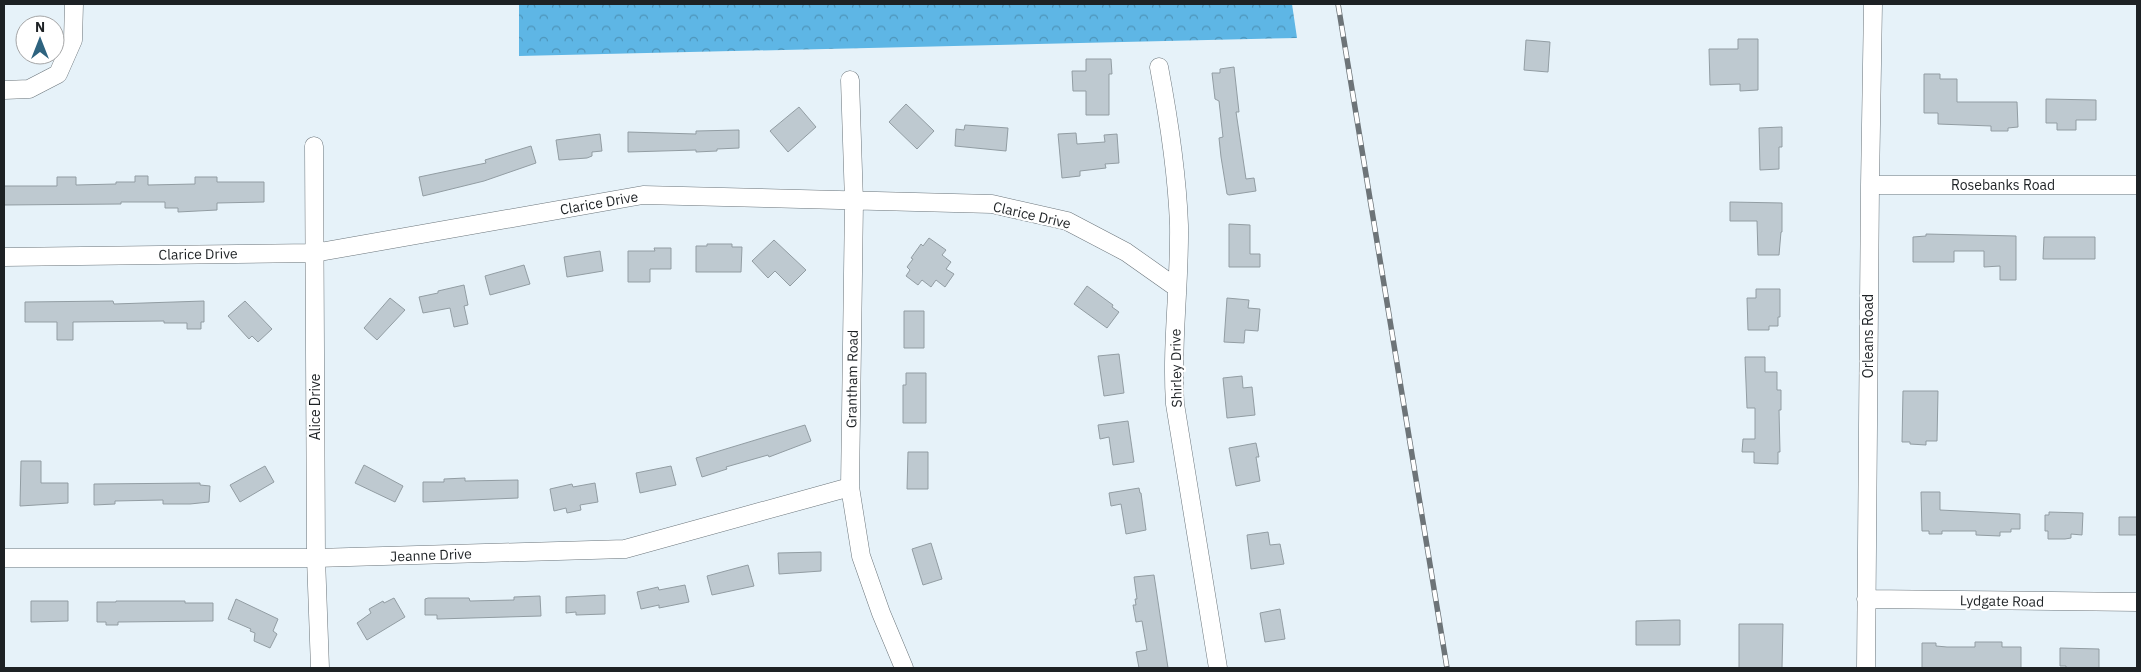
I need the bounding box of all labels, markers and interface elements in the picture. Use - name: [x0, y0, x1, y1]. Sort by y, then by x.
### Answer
- north arrow: [15, 15, 65, 65]
- text: N: [35, 18, 45, 36]
- street label: Rosebanks Road: [1951, 176, 2055, 194]
- street label: Clarice Drive: [559, 187, 640, 219]
- street label: Clarice Drive: [991, 197, 1073, 233]
- street label: Clarice Drive: [158, 244, 238, 264]
- street label: Orleans Road: [1859, 294, 1877, 378]
- street label: Shirley Drive: [1166, 328, 1186, 408]
- street label: Grantham Road: [842, 330, 862, 428]
- street label: Alice Drive: [306, 373, 324, 440]
- street label: Jeanne Drive: [390, 545, 472, 565]
- street label: Lydgate Road: [1960, 591, 2044, 611]

